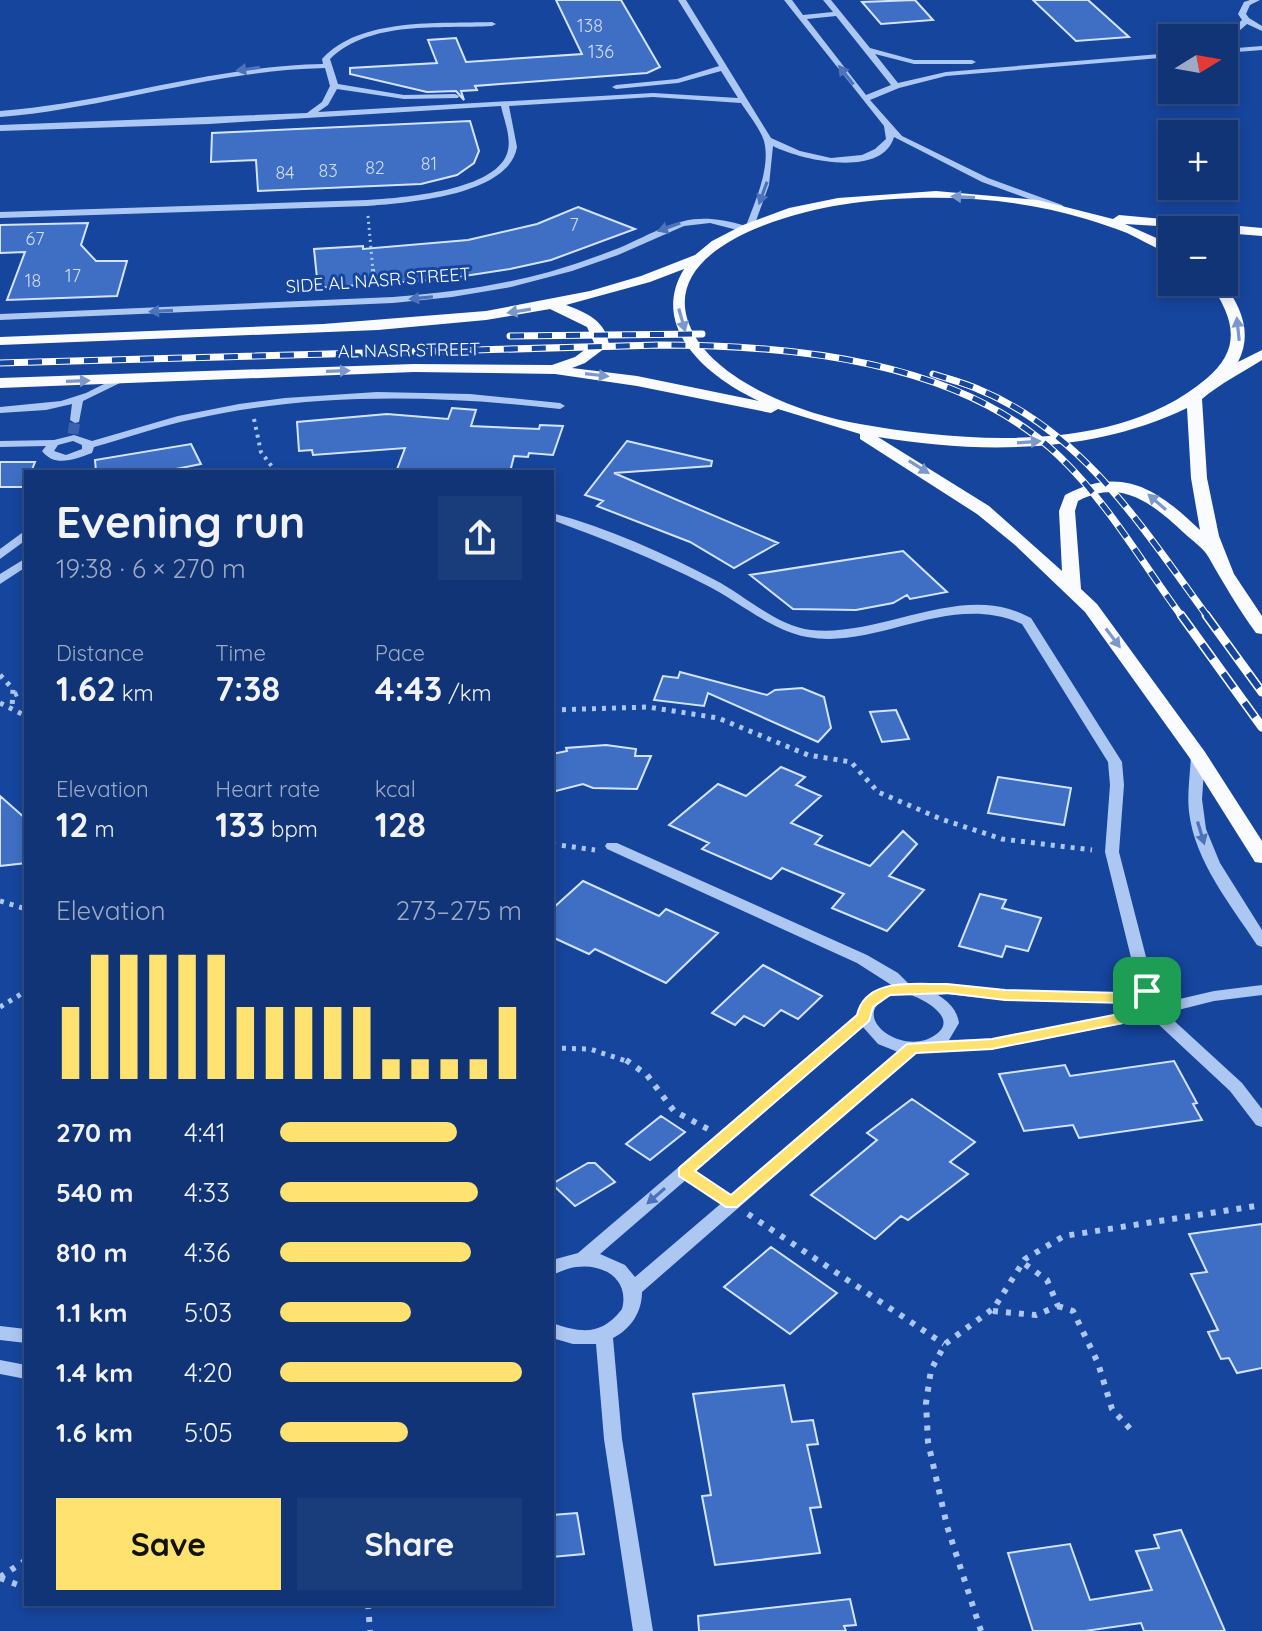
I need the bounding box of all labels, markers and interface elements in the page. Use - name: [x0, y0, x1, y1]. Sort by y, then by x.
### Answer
- house number: 138: [577, 14, 603, 37]
- north arrow: [1158, 24, 1238, 104]
- map controls: [1158, 24, 1238, 296]
- house number: 136: [588, 40, 614, 63]
- one-way arrow: [235, 63, 260, 76]
- one-way arrow: [838, 65, 854, 85]
- button: +: [1158, 120, 1238, 200]
- house number: 81: [421, 152, 437, 175]
- house number: 82: [365, 156, 385, 179]
- house number: 83: [318, 159, 338, 182]
- house number: 84: [275, 161, 295, 184]
- one-way arrow: [756, 181, 768, 205]
- one-way arrow: [950, 190, 975, 203]
- house number: 7: [569, 213, 579, 236]
- button: −: [1158, 216, 1238, 296]
- one-way arrow: [657, 221, 681, 234]
- house number: 67: [26, 227, 44, 250]
- street label: SIDE AL NASR STREET: [285, 262, 471, 298]
- house number: 17: [65, 264, 81, 287]
- house number: 18: [25, 269, 41, 292]
- one-way arrow: [408, 291, 433, 304]
- one-way arrow: [148, 305, 173, 318]
- one-way arrow: [506, 305, 531, 317]
- one-way arrow: [676, 308, 689, 332]
- one-way arrow: [1232, 316, 1245, 341]
- street label: AL NASR STREET: [338, 337, 480, 363]
- one-way arrow: [326, 365, 351, 378]
- one-way arrow: [585, 369, 610, 382]
- one-way arrow: [66, 374, 91, 387]
- one-way arrow: [1017, 435, 1042, 448]
- one-way arrow: [908, 460, 930, 474]
- text: Evening run: [56, 494, 305, 549]
- one-way arrow: [1148, 494, 1167, 512]
- button: share: [438, 496, 522, 580]
- text: 19:38 · 6 × 270 m: [56, 552, 246, 585]
- one-way arrow: [1105, 627, 1121, 648]
- text: Distance: [56, 639, 144, 667]
- text: Time: [215, 639, 266, 667]
- text: Pace: [375, 639, 425, 667]
- text: 1.62: [56, 667, 116, 710]
- text: 7:38: [215, 667, 280, 710]
- text: 4:43: [375, 667, 442, 710]
- text: km: [116, 679, 154, 707]
- text: /km: [442, 679, 492, 707]
- text: Elevation: [56, 775, 149, 803]
- text: Heart rate: [215, 775, 320, 803]
- text: kcal: [375, 775, 416, 803]
- text: 12: [56, 803, 89, 846]
- text: 133: [215, 803, 265, 846]
- text: 128: [375, 803, 426, 846]
- text: m: [89, 815, 115, 843]
- text: bpm: [265, 815, 318, 843]
- one-way arrow: [1195, 821, 1208, 845]
- text: Elevation: [56, 894, 166, 927]
- text: 273–275 m: [396, 894, 522, 927]
- pin: [1113, 957, 1181, 1025]
- icon: arrive: [1125, 969, 1169, 1013]
- text: 270 m: [56, 1116, 132, 1149]
- text: 4:41: [184, 1116, 226, 1149]
- text: 540 m: [56, 1176, 133, 1209]
- text: 4:33: [184, 1176, 230, 1209]
- one-way arrow: [647, 1187, 667, 1204]
- text: 810 m: [56, 1236, 128, 1269]
- text: 4:36: [184, 1236, 230, 1269]
- text: 1.1 km: [56, 1296, 127, 1329]
- text: 5:03: [184, 1296, 232, 1329]
- text: 1.4 km: [56, 1356, 133, 1389]
- text: 4:20: [184, 1356, 232, 1389]
- text: 1.6 km: [56, 1416, 133, 1449]
- text: 5:05: [184, 1416, 233, 1449]
- button: Save: [56, 1498, 281, 1590]
- button: Share: [297, 1498, 522, 1590]

